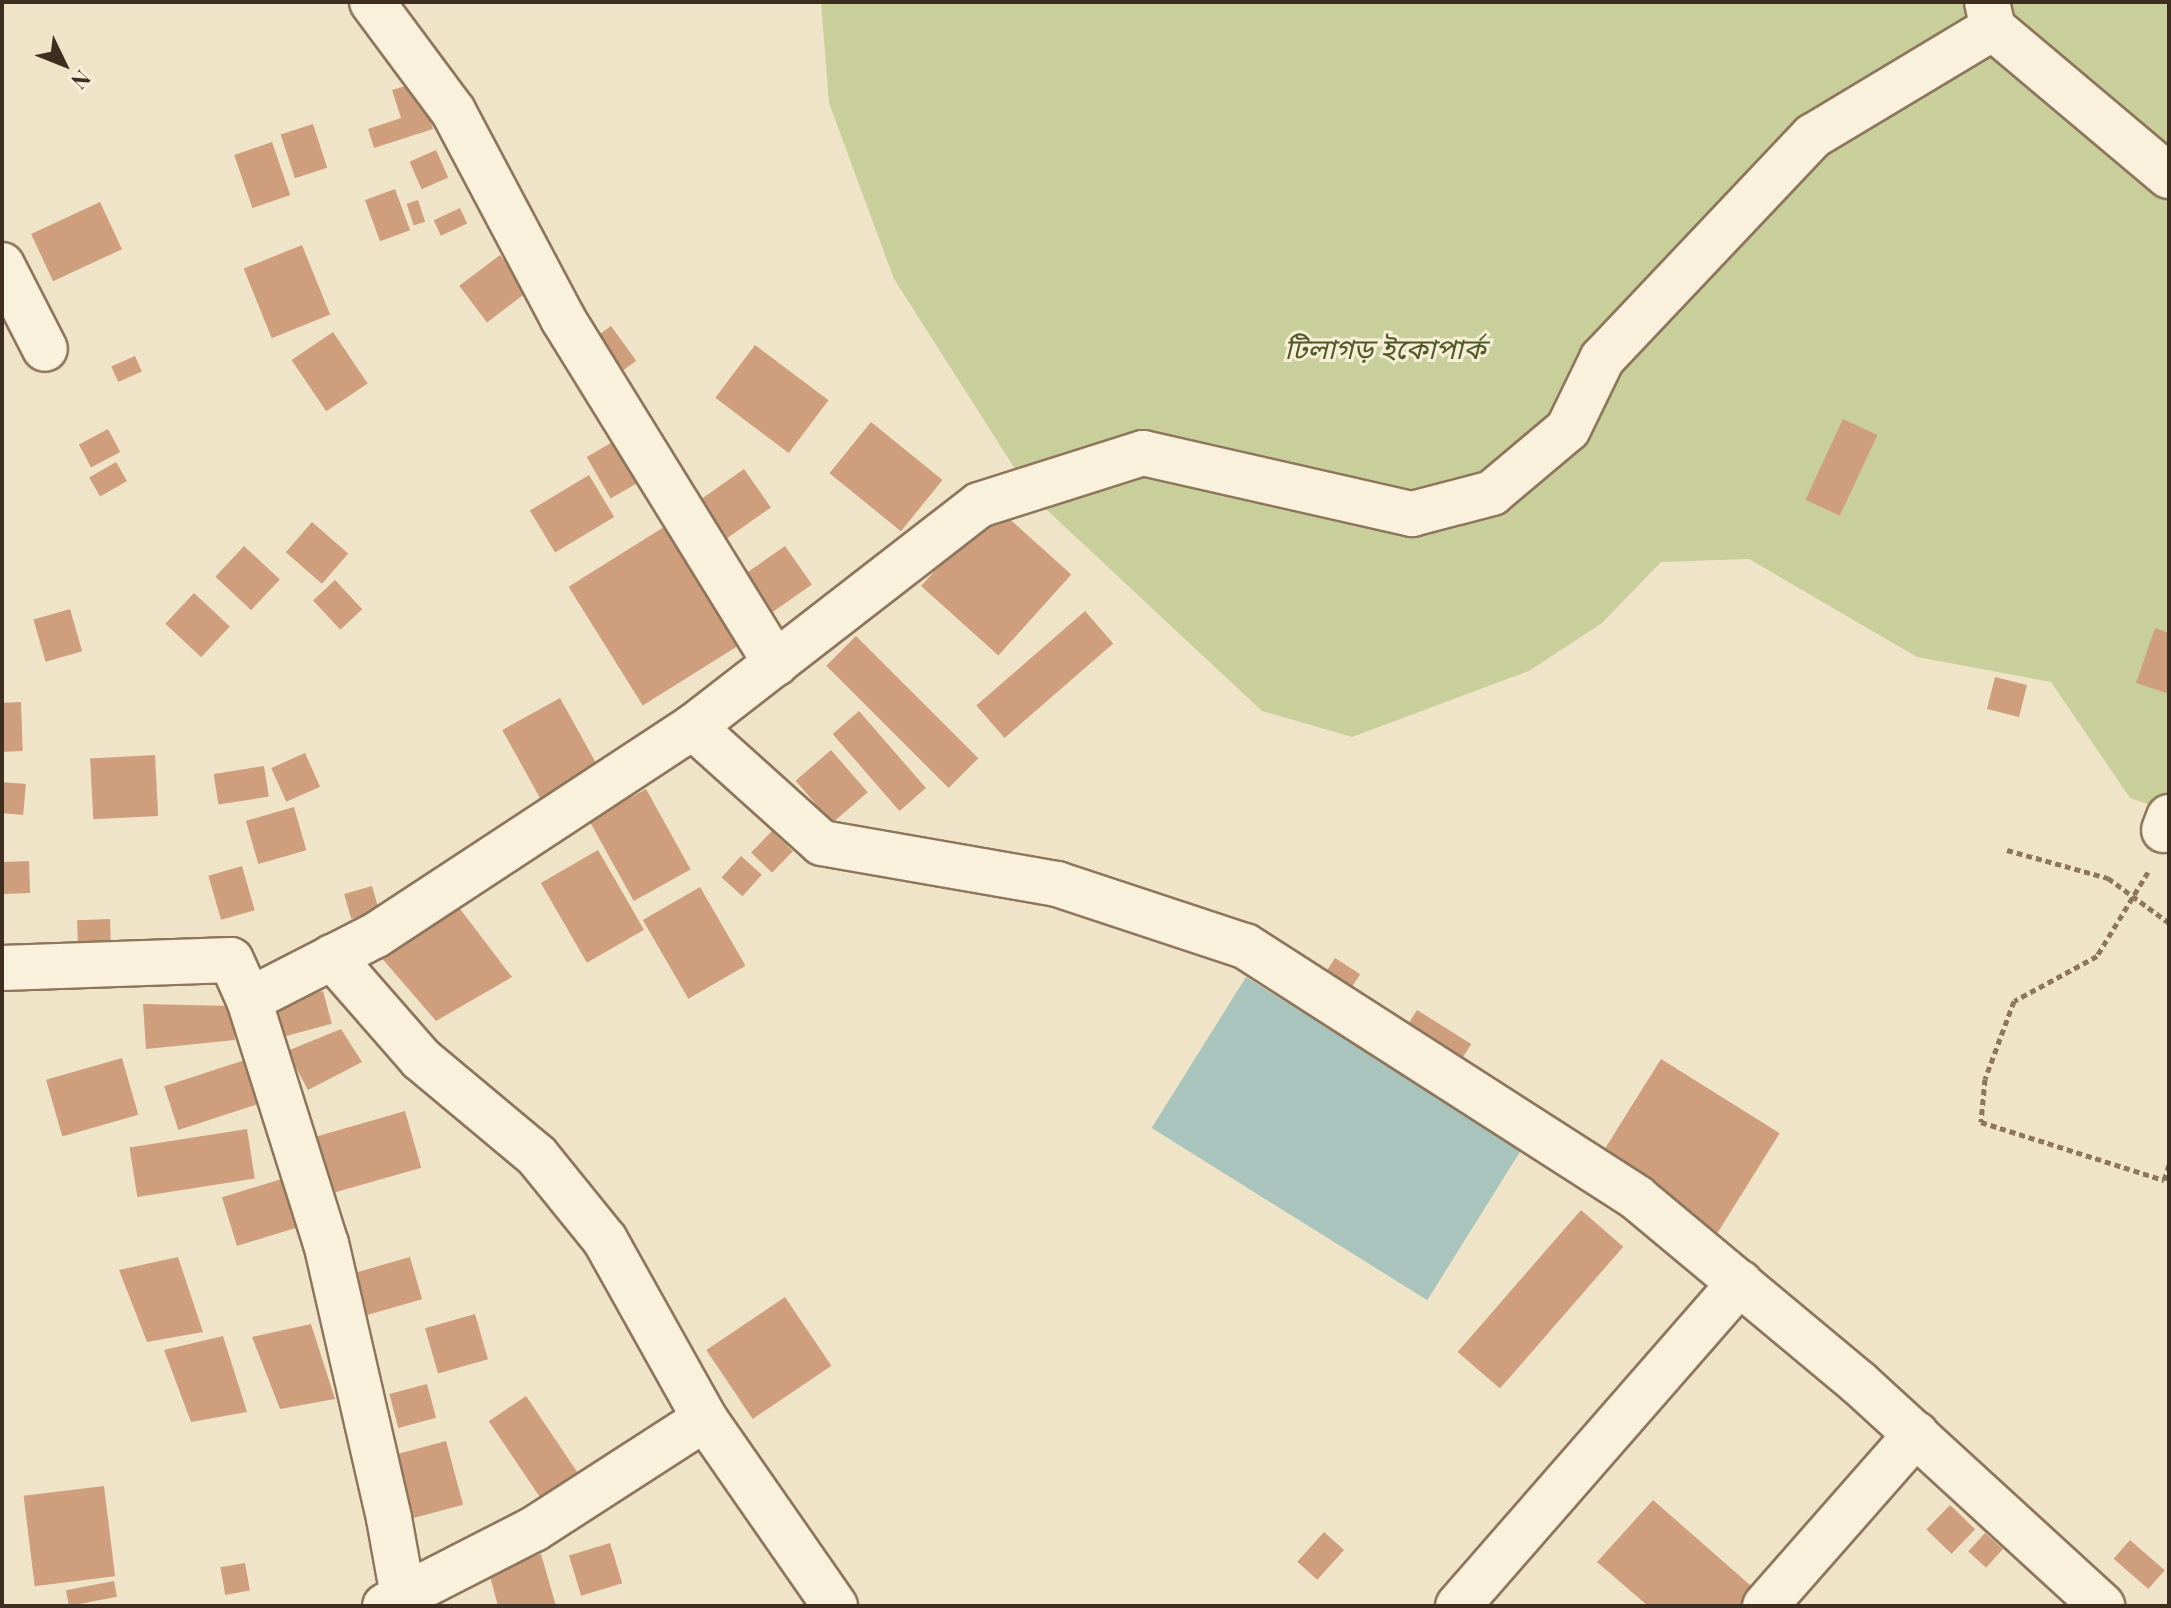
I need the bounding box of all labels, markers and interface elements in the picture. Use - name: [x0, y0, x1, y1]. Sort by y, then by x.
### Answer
- north arrow: [24, 24, 104, 104]
- text: N: [65, 64, 98, 96]
- park label: টিলাগড় ইকোপার্ক: [1285, 331, 1485, 365]

